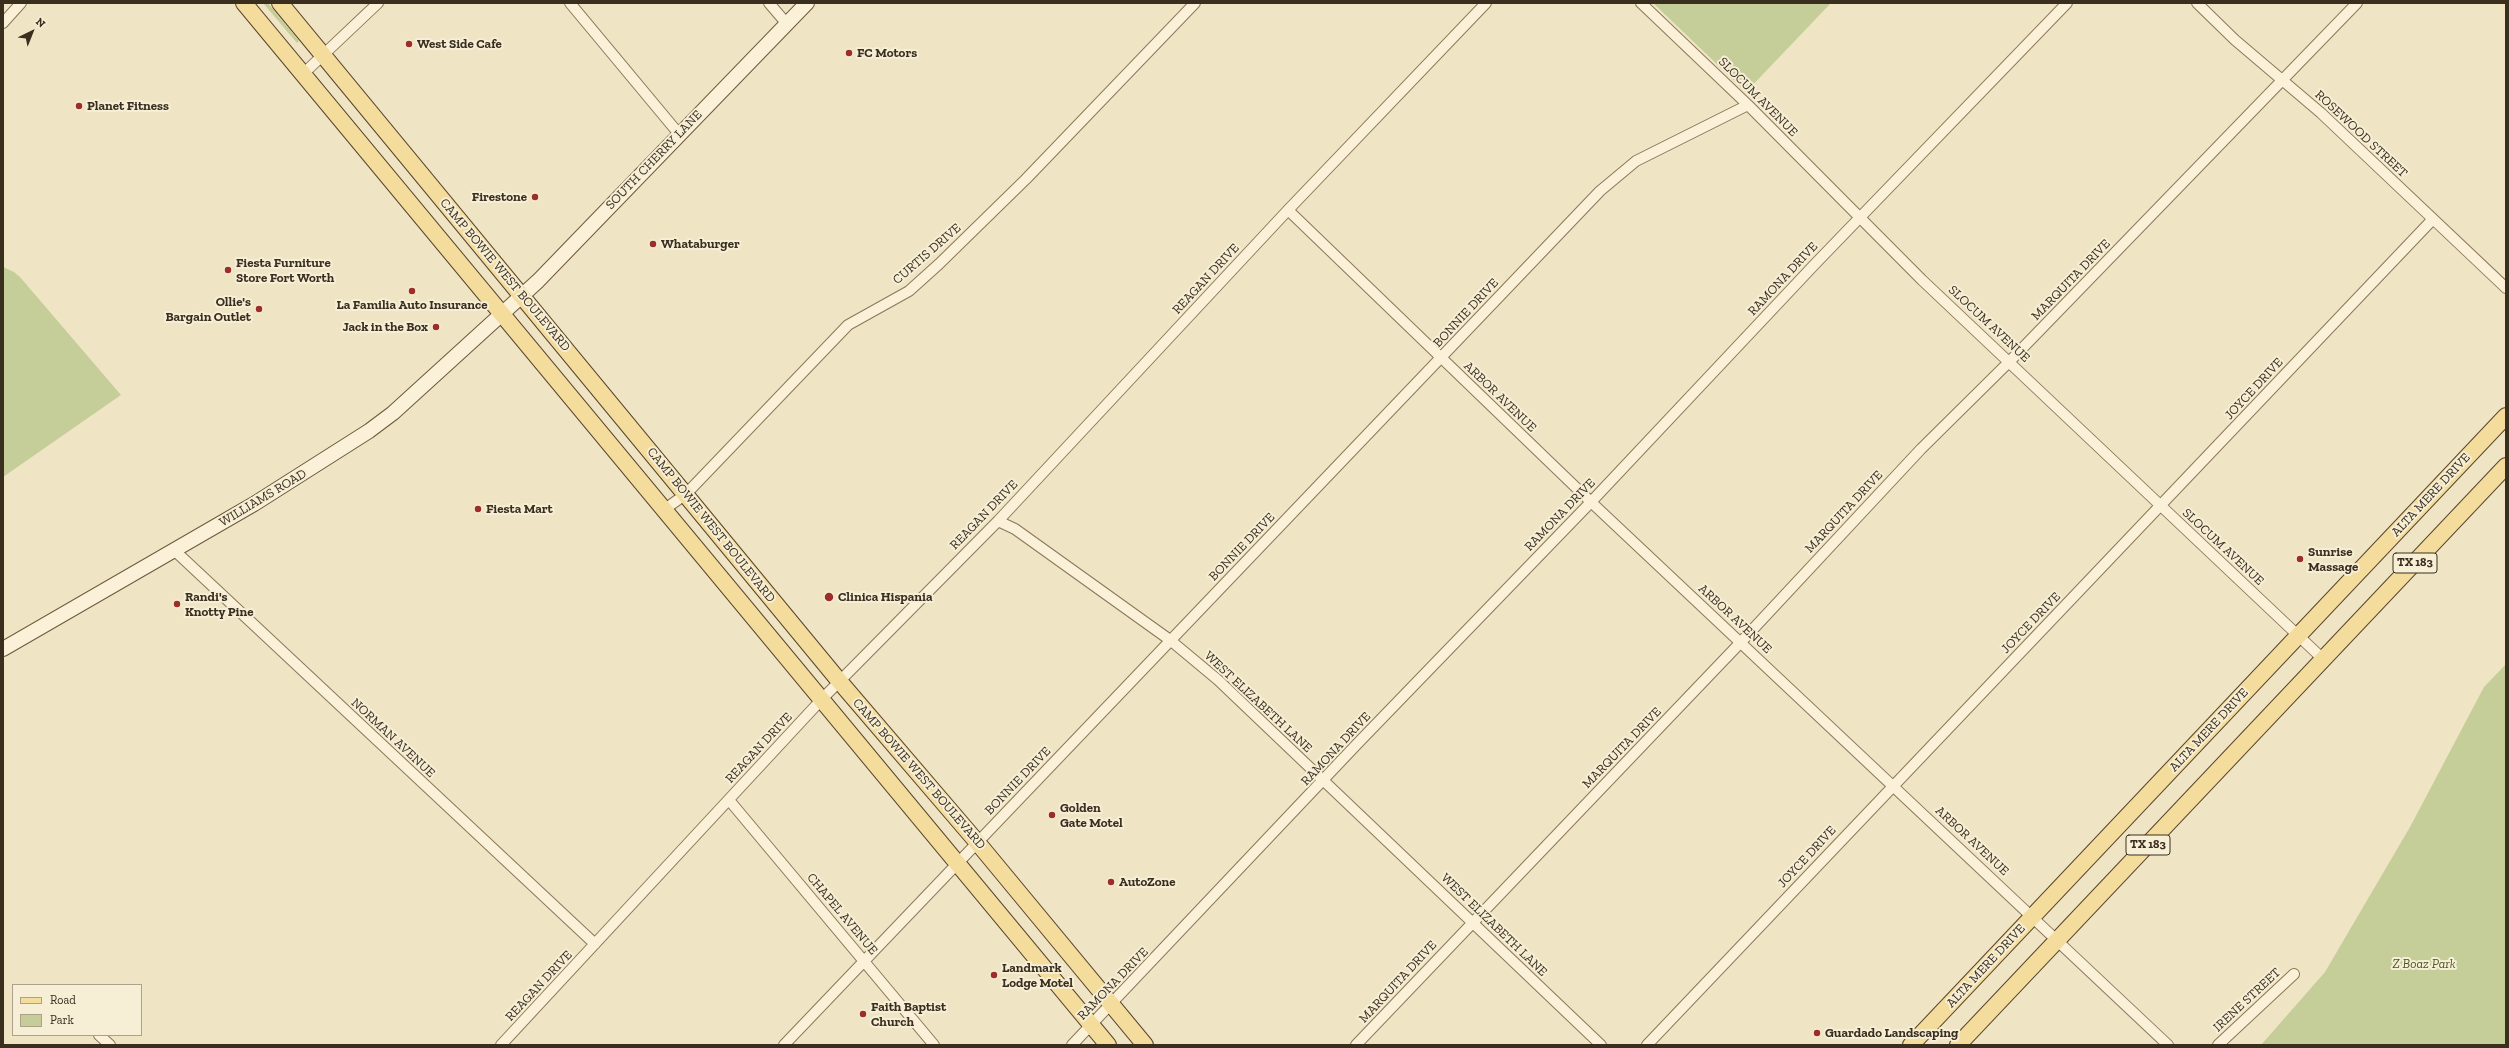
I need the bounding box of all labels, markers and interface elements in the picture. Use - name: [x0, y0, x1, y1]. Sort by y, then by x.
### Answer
- north arrow: [12, 12, 52, 52]
- text: N: [33, 15, 48, 30]
- place label: West Side Cafe: [417, 36, 502, 52]
- marker: West Side Cafe: [404, 39, 414, 49]
- place label: FC Motors: [857, 45, 917, 61]
- marker: FC Motors: [844, 48, 854, 58]
- street label: SLOCUM AVENUE: [1715, 54, 1801, 140]
- street label: ROSEWOOD STREET: [2311, 87, 2411, 181]
- place label: Planet Fitness: [87, 98, 169, 114]
- marker: Planet Fitness: [74, 101, 84, 111]
- street label: SOUTH CHERRY LANE: [603, 107, 705, 213]
- place label: Firestone: [472, 189, 527, 205]
- marker: Firestone: [530, 192, 540, 202]
- street label: CAMP BOWIE WEST BOULEVARD: [436, 195, 574, 355]
- street label: CURTIS DRIVE: [890, 220, 964, 288]
- place label: Whataburger: [661, 236, 740, 252]
- street label: MARQUITA DRIVE: [2028, 236, 2114, 324]
- marker: Whataburger: [648, 239, 658, 249]
- street label: RAMONA DRIVE: [1745, 239, 1821, 319]
- street label: REAGAN DRIVE: [1169, 240, 1243, 318]
- place label: Fiesta Furniture Store Fort Worth: [236, 255, 334, 286]
- marker: Fiesta Furniture Store Fort Worth: [223, 265, 233, 275]
- street label: BONNIE DRIVE: [1430, 275, 1502, 351]
- street label: SLOCUM AVENUE: [1945, 282, 2033, 366]
- marker: La Familia Auto Insurance: [407, 286, 417, 296]
- place label: Ollie's Bargain Outlet: [165, 294, 251, 325]
- place label: La Familia Auto Insurance: [337, 297, 487, 313]
- marker: Ollie's Bargain Outlet: [254, 304, 264, 314]
- place label: Jack in the Box: [343, 319, 428, 335]
- marker: Jack in the Box: [431, 322, 441, 332]
- street label: JOYCE DRIVE: [2221, 355, 2287, 423]
- street label: ARBOR AVENUE: [1461, 358, 1539, 436]
- street label: CAMP BOWIE WEST BOULEVARD: [644, 444, 778, 606]
- street label: ALTA MERE DRIVE: [2388, 450, 2474, 540]
- street label: WILLIAMS ROAD: [217, 466, 309, 530]
- street label: MARQUITA DRIVE: [1802, 468, 1886, 556]
- street label: RAMONA DRIVE: [1521, 475, 1599, 555]
- street label: REAGAN DRIVE: [947, 477, 1021, 553]
- place label: Fiesta Mart: [486, 501, 553, 517]
- marker: Fiesta Mart: [473, 504, 483, 514]
- street label: SLOCUM AVENUE: [2179, 505, 2267, 589]
- street label: BONNIE DRIVE: [1206, 510, 1278, 584]
- place label: Sunrise Massage: [2308, 544, 2358, 575]
- road number: TX 183: [2393, 553, 2437, 573]
- marker: Sunrise Massage: [2295, 554, 2305, 564]
- street label: ARBOR AVENUE: [1695, 581, 1775, 657]
- place label: Randi's Knotty Pine: [185, 589, 253, 620]
- place label: Clinica Hispania: [838, 589, 933, 605]
- street label: JOYCE DRIVE: [1998, 589, 2064, 657]
- marker: Clinica Hispania: [823, 591, 835, 603]
- marker: Randi's Knotty Pine: [172, 599, 182, 609]
- street label: WEST ELIZABETH LANE: [1201, 648, 1315, 756]
- street label: ALTA MERE DRIVE: [2166, 685, 2252, 775]
- street label: NORMAN AVENUE: [348, 695, 438, 781]
- street label: CAMP BOWIE WEST BOULEVARD: [849, 695, 989, 853]
- street label: MARQUITA DRIVE: [1579, 704, 1665, 792]
- street label: REAGAN DRIVE: [722, 709, 796, 787]
- street label: RAMONA DRIVE: [1298, 709, 1374, 789]
- street label: BONNIE DRIVE: [982, 744, 1054, 818]
- place label: Golden Gate Motel: [1060, 800, 1123, 831]
- street label: ARBOR AVENUE: [1932, 803, 2012, 879]
- marker: Golden Gate Motel: [1047, 810, 1057, 820]
- street label: JOYCE DRIVE: [1774, 823, 1840, 891]
- road number: TX 183: [2126, 835, 2170, 855]
- street label: CHAPEL AVENUE: [803, 870, 881, 958]
- street label: WEST ELIZABETH LANE: [1438, 870, 1550, 980]
- place label: AutoZone: [1119, 874, 1175, 890]
- marker: AutoZone: [1106, 877, 1116, 887]
- street label: ALTA MERE DRIVE: [1943, 921, 2029, 1011]
- street label: MARQUITA DRIVE: [1356, 938, 1440, 1026]
- street label: RAMONA DRIVE: [1074, 944, 1152, 1024]
- street label: REAGAN DRIVE: [502, 947, 576, 1025]
- park label: Z Boaz Park: [2392, 956, 2456, 972]
- place label: Landmark Lodge Motel: [1002, 960, 1073, 991]
- street label: IRENE STREET: [2210, 965, 2284, 1035]
- marker: Landmark Lodge Motel: [989, 970, 999, 980]
- legend: [12, 984, 142, 1036]
- text: Road: [50, 993, 76, 1007]
- place label: Faith Baptist Church: [871, 999, 946, 1030]
- marker: Faith Baptist Church: [858, 1009, 868, 1019]
- text: Park: [50, 1013, 74, 1027]
- place label: Guardado Landscaping: [1825, 1025, 1958, 1041]
- marker: Guardado Landscaping: [1812, 1028, 1822, 1038]

